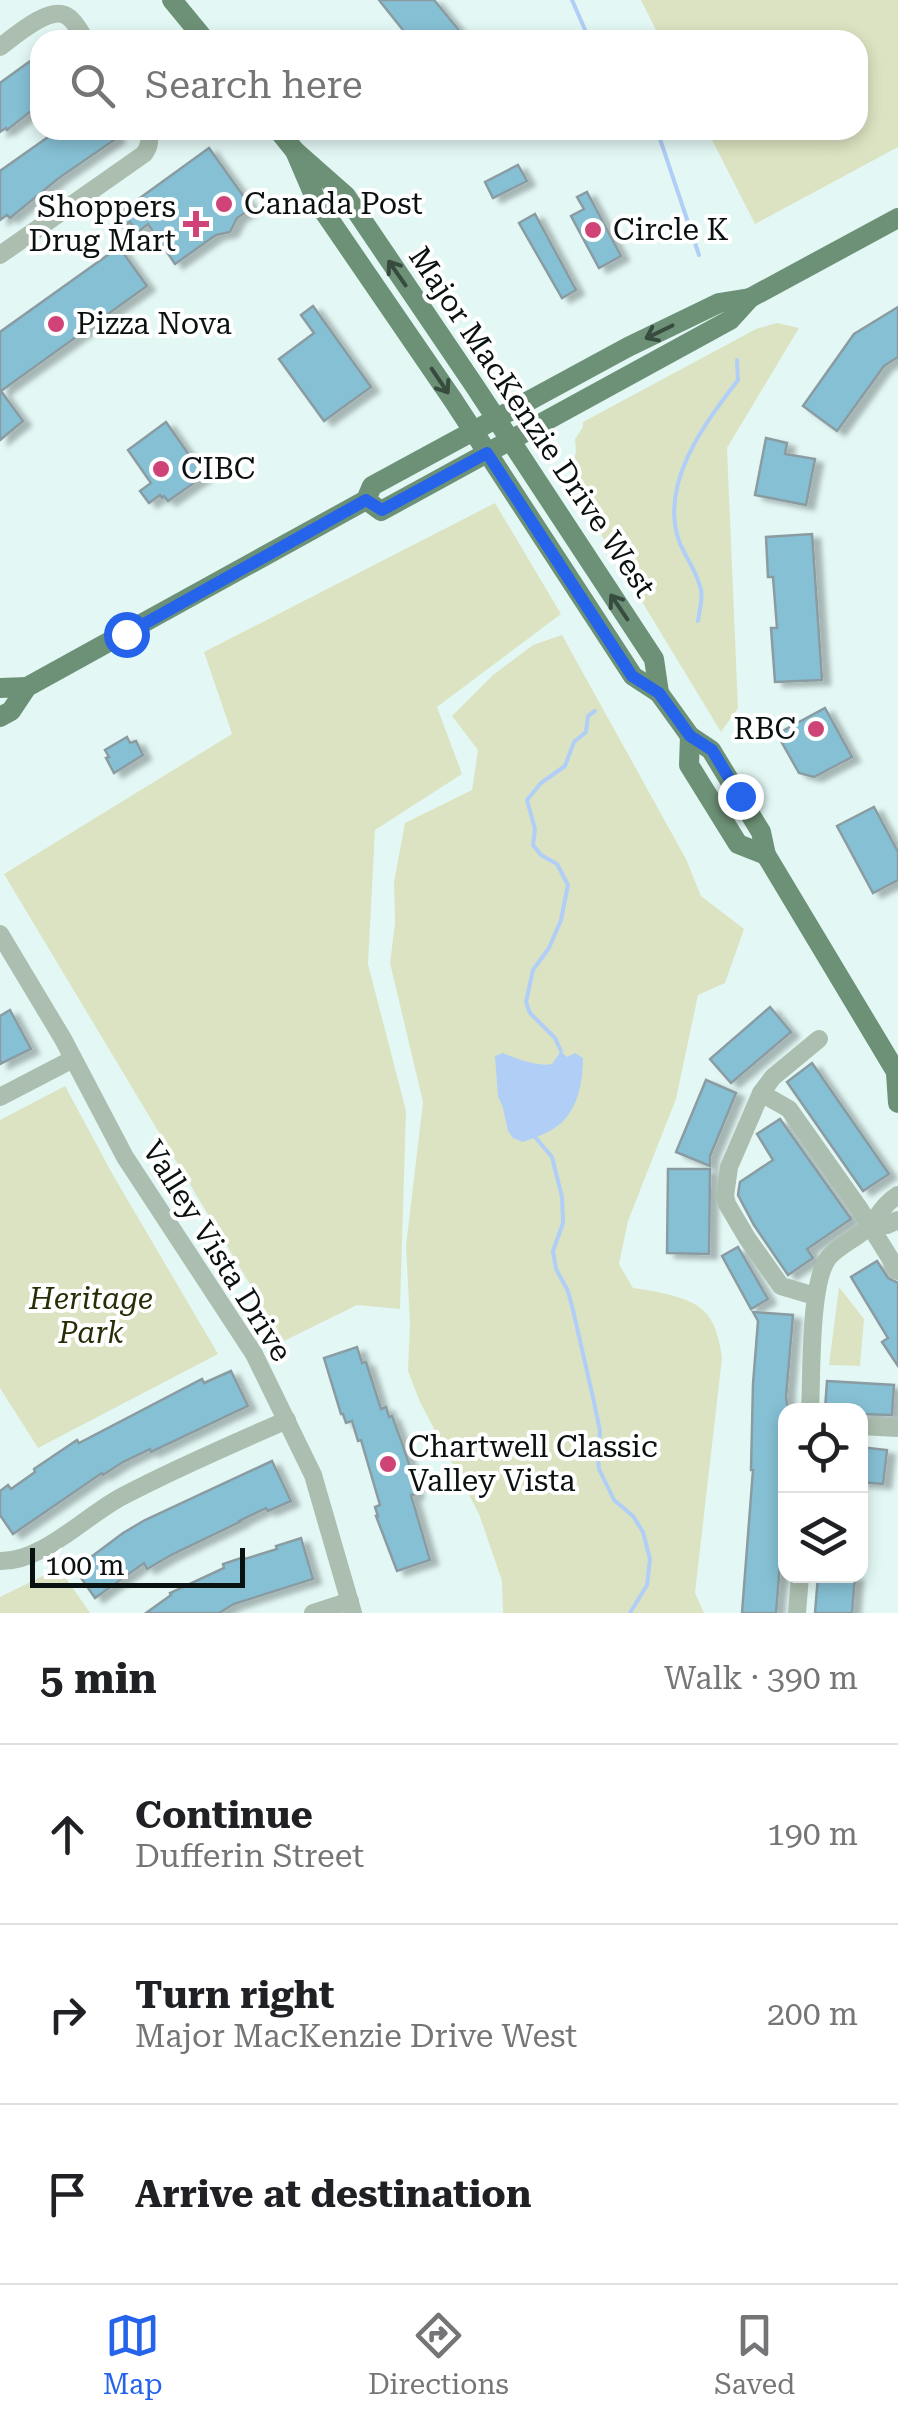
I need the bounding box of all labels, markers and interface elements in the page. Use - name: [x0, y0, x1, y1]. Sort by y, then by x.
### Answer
- search box: [30, 30, 868, 140]
- icon: search: [65, 58, 120, 113]
- text: Search here: [145, 63, 363, 107]
- place label: Canada Post: [244, 186, 423, 221]
- place label: Shoppers Drug Mart: [29, 189, 176, 258]
- marker: Canada Post: [213, 193, 235, 215]
- place label: Circle K: [613, 212, 729, 247]
- marker: Shoppers Drug Mart: [185, 213, 207, 235]
- marker: Circle K: [582, 219, 604, 241]
- street label: Major MacKenzie Drive West: [402, 240, 663, 603]
- one-way arrow: [387, 259, 408, 287]
- place label: Pizza Nova: [76, 306, 232, 341]
- marker: Pizza Nova: [45, 313, 67, 335]
- one-way arrow: [645, 323, 675, 342]
- one-way arrow: [429, 367, 450, 395]
- place label: CIBC: [181, 451, 255, 486]
- marker: CIBC: [150, 458, 172, 480]
- one-way arrow: [609, 593, 630, 621]
- route start: [104, 612, 150, 658]
- place label: RBC: [734, 711, 796, 746]
- marker: RBC: [805, 718, 827, 740]
- route end: [718, 774, 764, 820]
- street label: Valley Vista Drive: [135, 1134, 299, 1367]
- park label: Heritage Park: [28, 1281, 153, 1350]
- map controls: [778, 1403, 868, 1583]
- button: locate: [778, 1403, 868, 1493]
- place label: Chartwell Classic Valley Vista: [408, 1429, 658, 1498]
- marker: Chartwell Classic Valley Vista: [377, 1453, 399, 1475]
- button: layers: [778, 1493, 868, 1583]
- scale bar: [30, 1543, 245, 1588]
- text: 100 m: [45, 1549, 125, 1582]
- text: 5 min: [40, 1654, 157, 1703]
- text: Walk · 390 m: [664, 1659, 858, 1697]
- text: Continue: [135, 1793, 313, 1837]
- icon: ahead: [40, 1807, 95, 1862]
- text: 190 m: [767, 1815, 858, 1853]
- text: Dufferin Street: [135, 1837, 364, 1875]
- text: Turn right: [135, 1973, 334, 2017]
- icon: right: [40, 1987, 95, 2042]
- text: 200 m: [767, 1995, 858, 2033]
- text: Major MacKenzie Drive West: [135, 2017, 577, 2055]
- icon: arrive: [40, 2167, 95, 2222]
- text: Arrive at destination: [135, 2172, 531, 2216]
- tab: Map: [103, 2308, 163, 2401]
- tab: Directions: [368, 2308, 509, 2401]
- tab: Saved: [714, 2308, 795, 2401]

